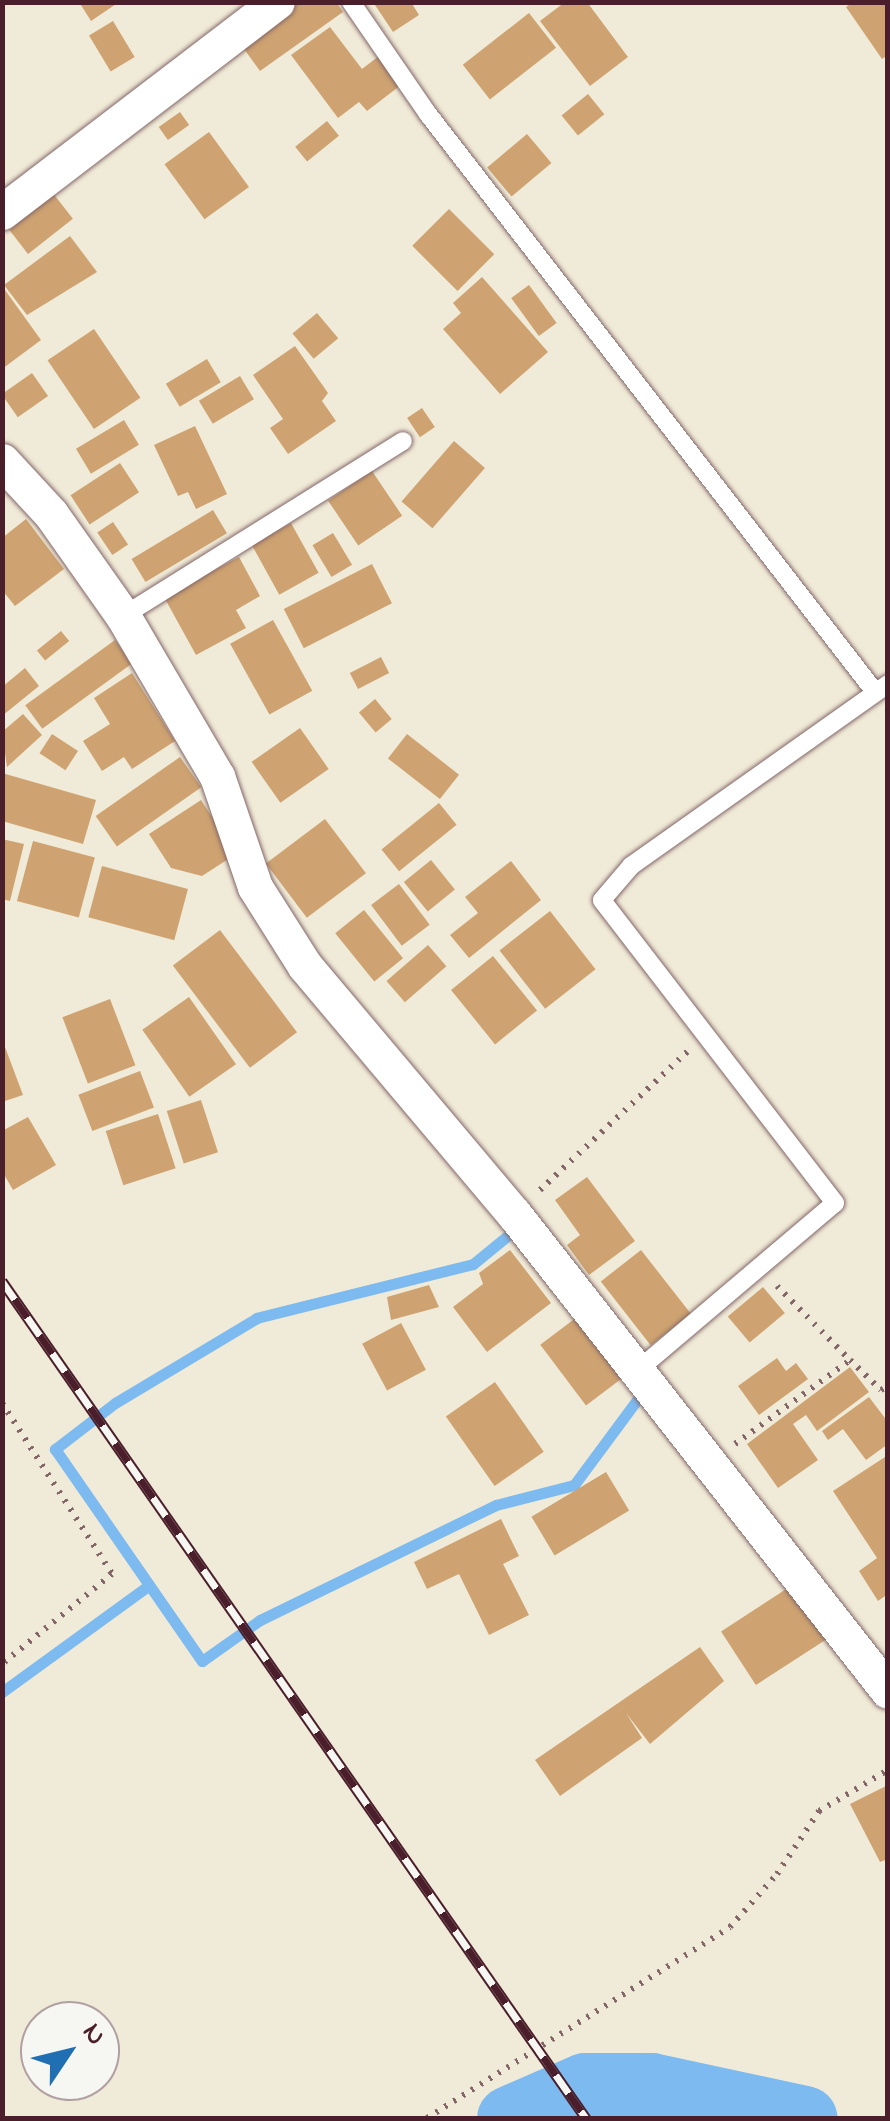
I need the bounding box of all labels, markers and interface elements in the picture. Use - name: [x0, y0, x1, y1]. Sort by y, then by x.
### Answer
- north arrow: [20, 2001, 120, 2101]
- text: N: [71, 2015, 116, 2054]

